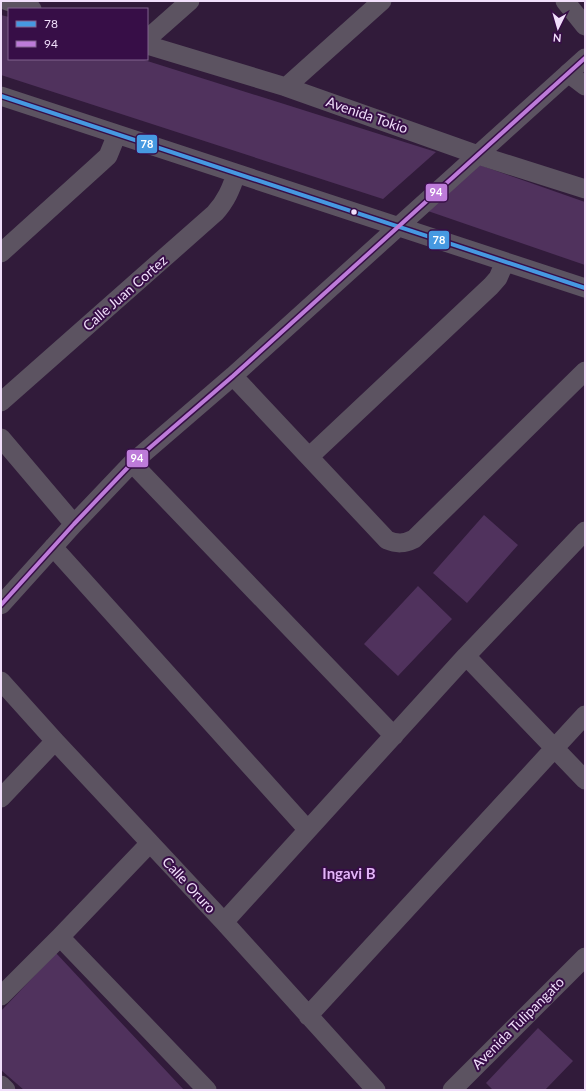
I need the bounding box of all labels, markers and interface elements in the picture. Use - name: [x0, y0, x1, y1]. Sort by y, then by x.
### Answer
- legend: [8, 8, 148, 60]
- north arrow: [538, 8, 578, 48]
- text: 78: [44, 16, 58, 31]
- text: N: [552, 32, 562, 45]
- text: 94: [44, 36, 58, 51]
- street label: Avenida Tokio: [324, 93, 410, 136]
- line badge: 78: [136, 134, 158, 154]
- text: 78: [141, 137, 153, 150]
- line badge: 94: [425, 183, 448, 202]
- text: 94: [430, 185, 443, 198]
- unlabelled marker: [349, 207, 359, 217]
- line badge: 78: [428, 230, 450, 250]
- text: 78: [433, 233, 445, 246]
- street label: Calle Juan Cortez: [79, 251, 170, 334]
- line badge: 94: [126, 449, 149, 468]
- text: 94: [131, 451, 144, 464]
- street label: Calle Oruro: [159, 853, 220, 916]
- district label: Ingavi B: [322, 864, 376, 882]
- street label: Avenida Tulipangato: [468, 973, 567, 1072]

